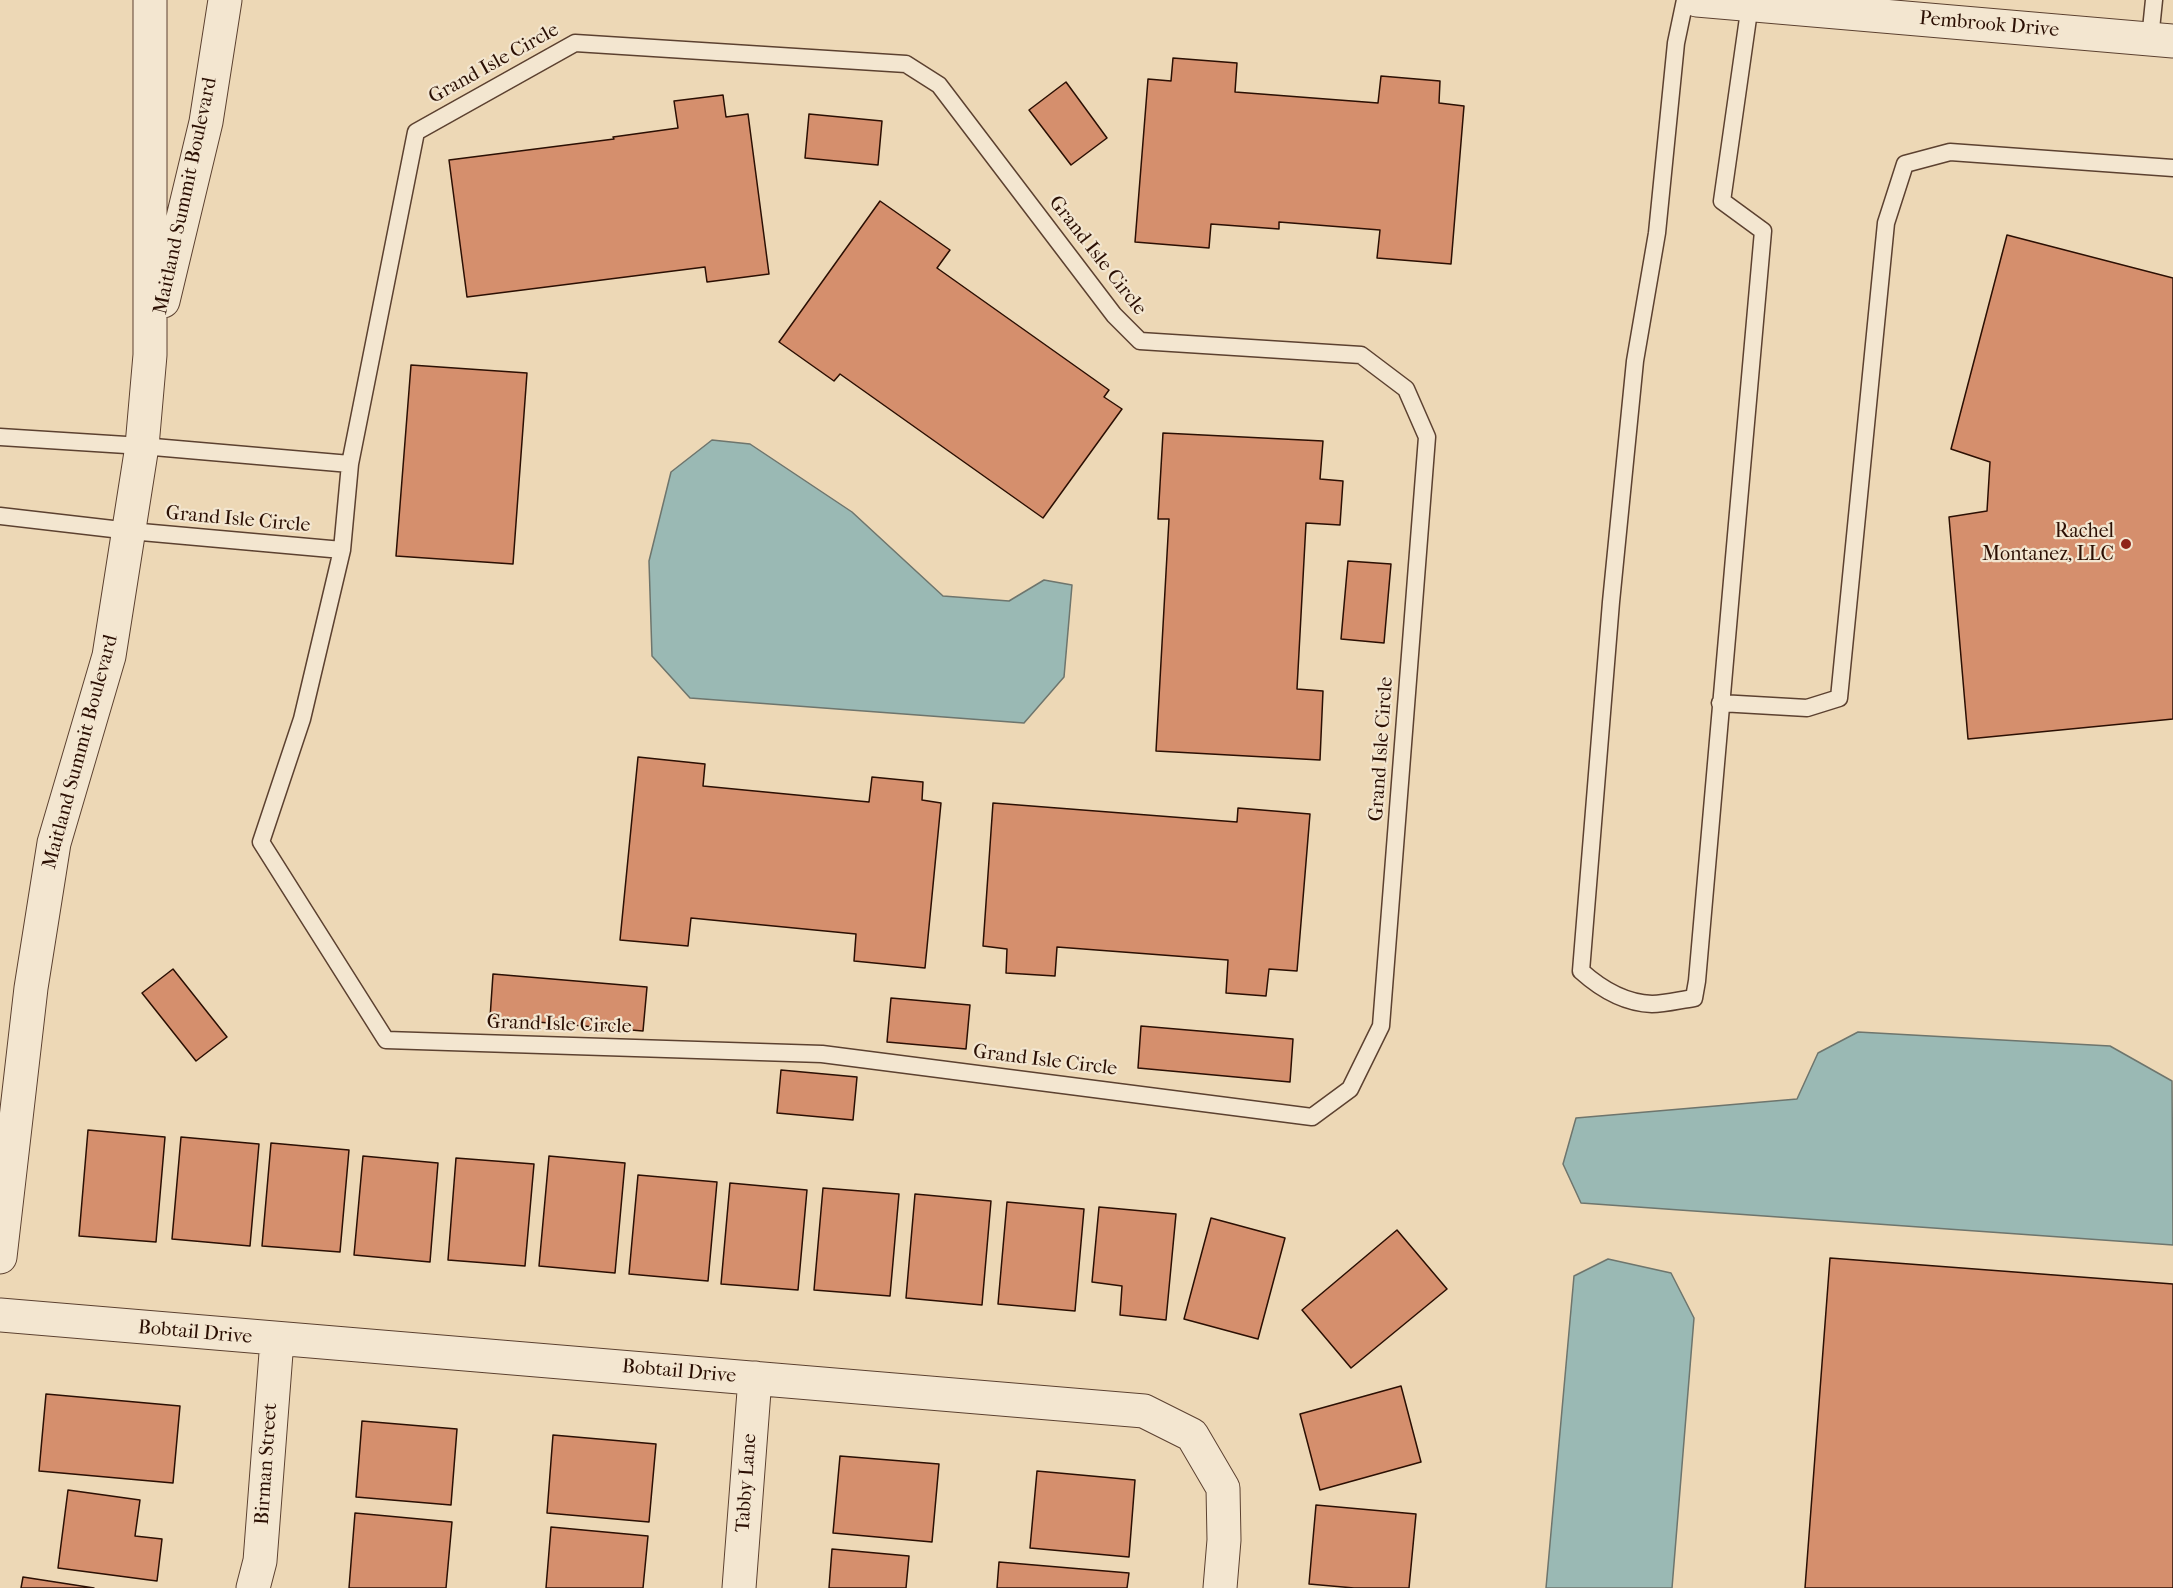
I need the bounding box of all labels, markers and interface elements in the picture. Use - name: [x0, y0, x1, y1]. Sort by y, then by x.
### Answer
- street label: Pembrook Drive: [1918, 7, 2060, 43]
- street label: Grand Isle Circle: [425, 18, 563, 110]
- street label: Maitland Summit Boulevard: [149, 75, 223, 317]
- street label: Grand Isle Circle: [1043, 191, 1151, 321]
- street label: Grand Isle Circle: [165, 502, 311, 538]
- place label: Rachel Montanez, LLC: [1982, 520, 2114, 567]
- marker: Rachel Montanez, LLC: [2119, 537, 2133, 551]
- street label: Maitland Summit Boulevard: [38, 632, 124, 872]
- street label: Grand Isle Circle: [1365, 676, 1399, 822]
- street label: Grand Isle Circle: [486, 1010, 632, 1040]
- street label: Grand Isle Circle: [972, 1040, 1118, 1082]
- street label: Bobtail Drive: [137, 1316, 253, 1350]
- street label: Bobtail Drive: [621, 1355, 737, 1389]
- street label: Birman Street: [251, 1402, 283, 1526]
- street label: Tabby Lane: [732, 1433, 762, 1533]

